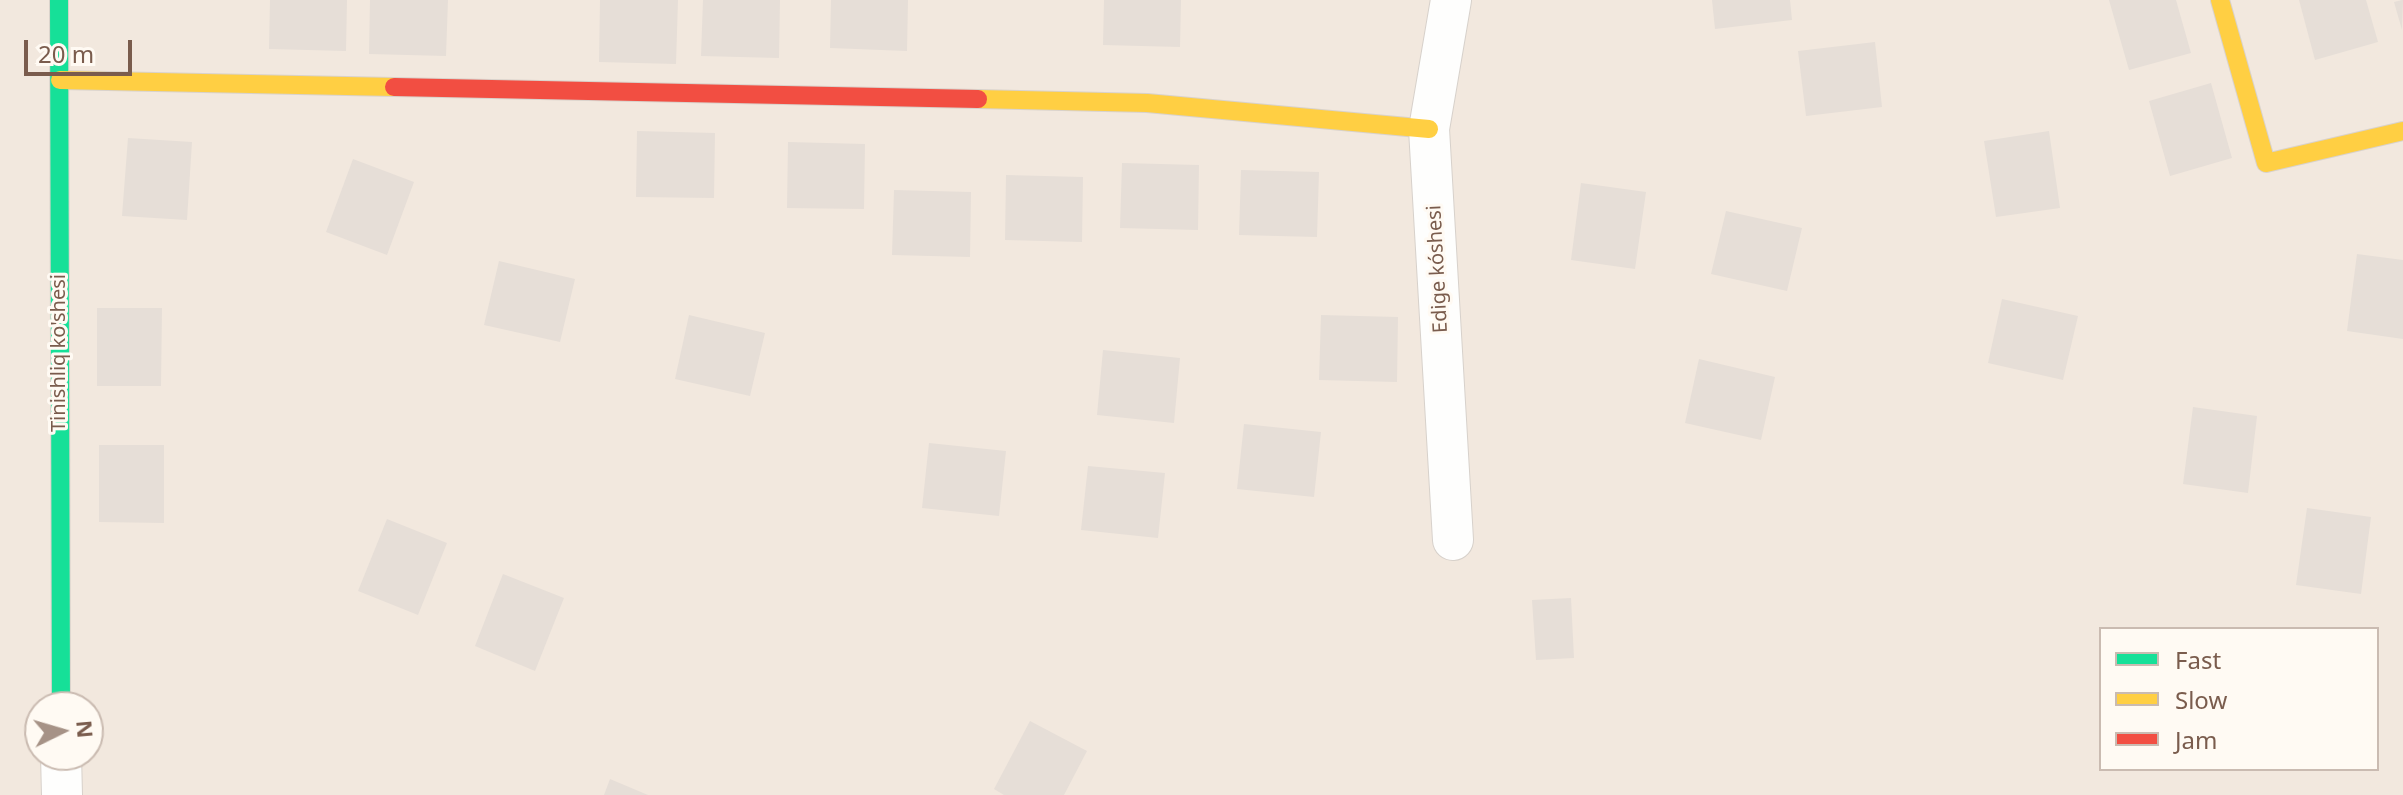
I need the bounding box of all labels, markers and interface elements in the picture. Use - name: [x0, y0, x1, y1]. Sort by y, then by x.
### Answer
- scale bar: [28, 24, 136, 74]
- text: 20 m: [38, 37, 94, 70]
- street label: Edige kóshesi: [1423, 204, 1453, 334]
- street label: Tinishliq ko'shesi: [47, 274, 71, 432]
- legend: [2099, 627, 2379, 771]
- text: Fast: [2175, 643, 2221, 676]
- text: Slow: [2175, 683, 2227, 716]
- north arrow: [24, 691, 104, 771]
- text: N: [70, 719, 102, 739]
- text: Jam: [2175, 723, 2217, 756]

